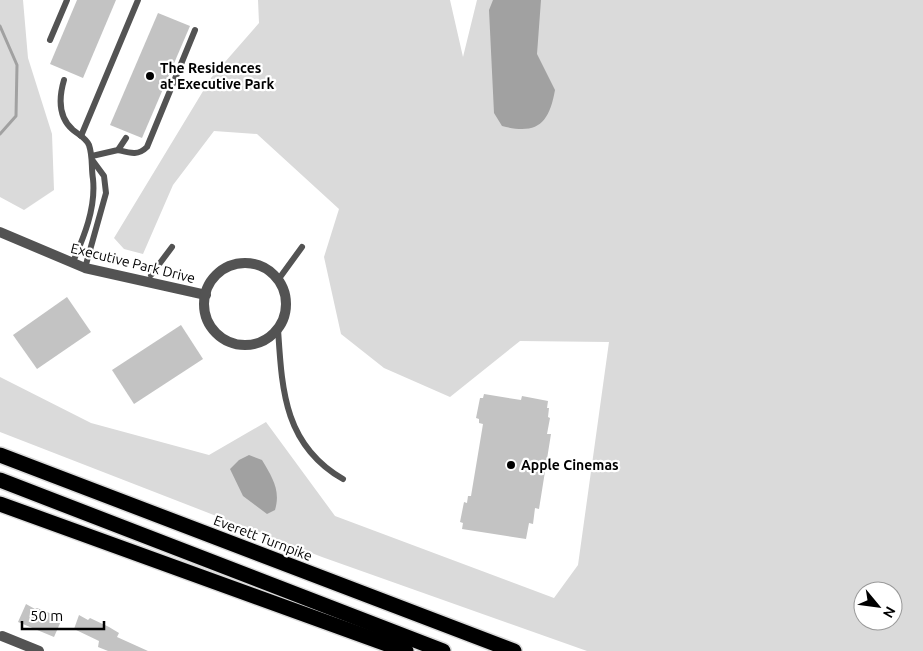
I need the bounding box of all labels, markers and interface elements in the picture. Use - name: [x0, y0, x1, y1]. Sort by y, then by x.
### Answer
- place label: The Residences at Executive Park: [160, 60, 274, 92]
- marker: The Residences at Executive Park: [144, 70, 156, 82]
- street label: Executive Park Drive: [69, 240, 197, 286]
- place label: Apple Cinemas: [521, 457, 619, 473]
- marker: Apple Cinemas: [505, 459, 517, 471]
- street label: Everett Turnpike: [211, 512, 315, 564]
- north arrow: [853, 581, 903, 631]
- scale bar: [22, 598, 105, 630]
- text: N: [880, 604, 899, 621]
- text: 50 m: [30, 607, 63, 624]

